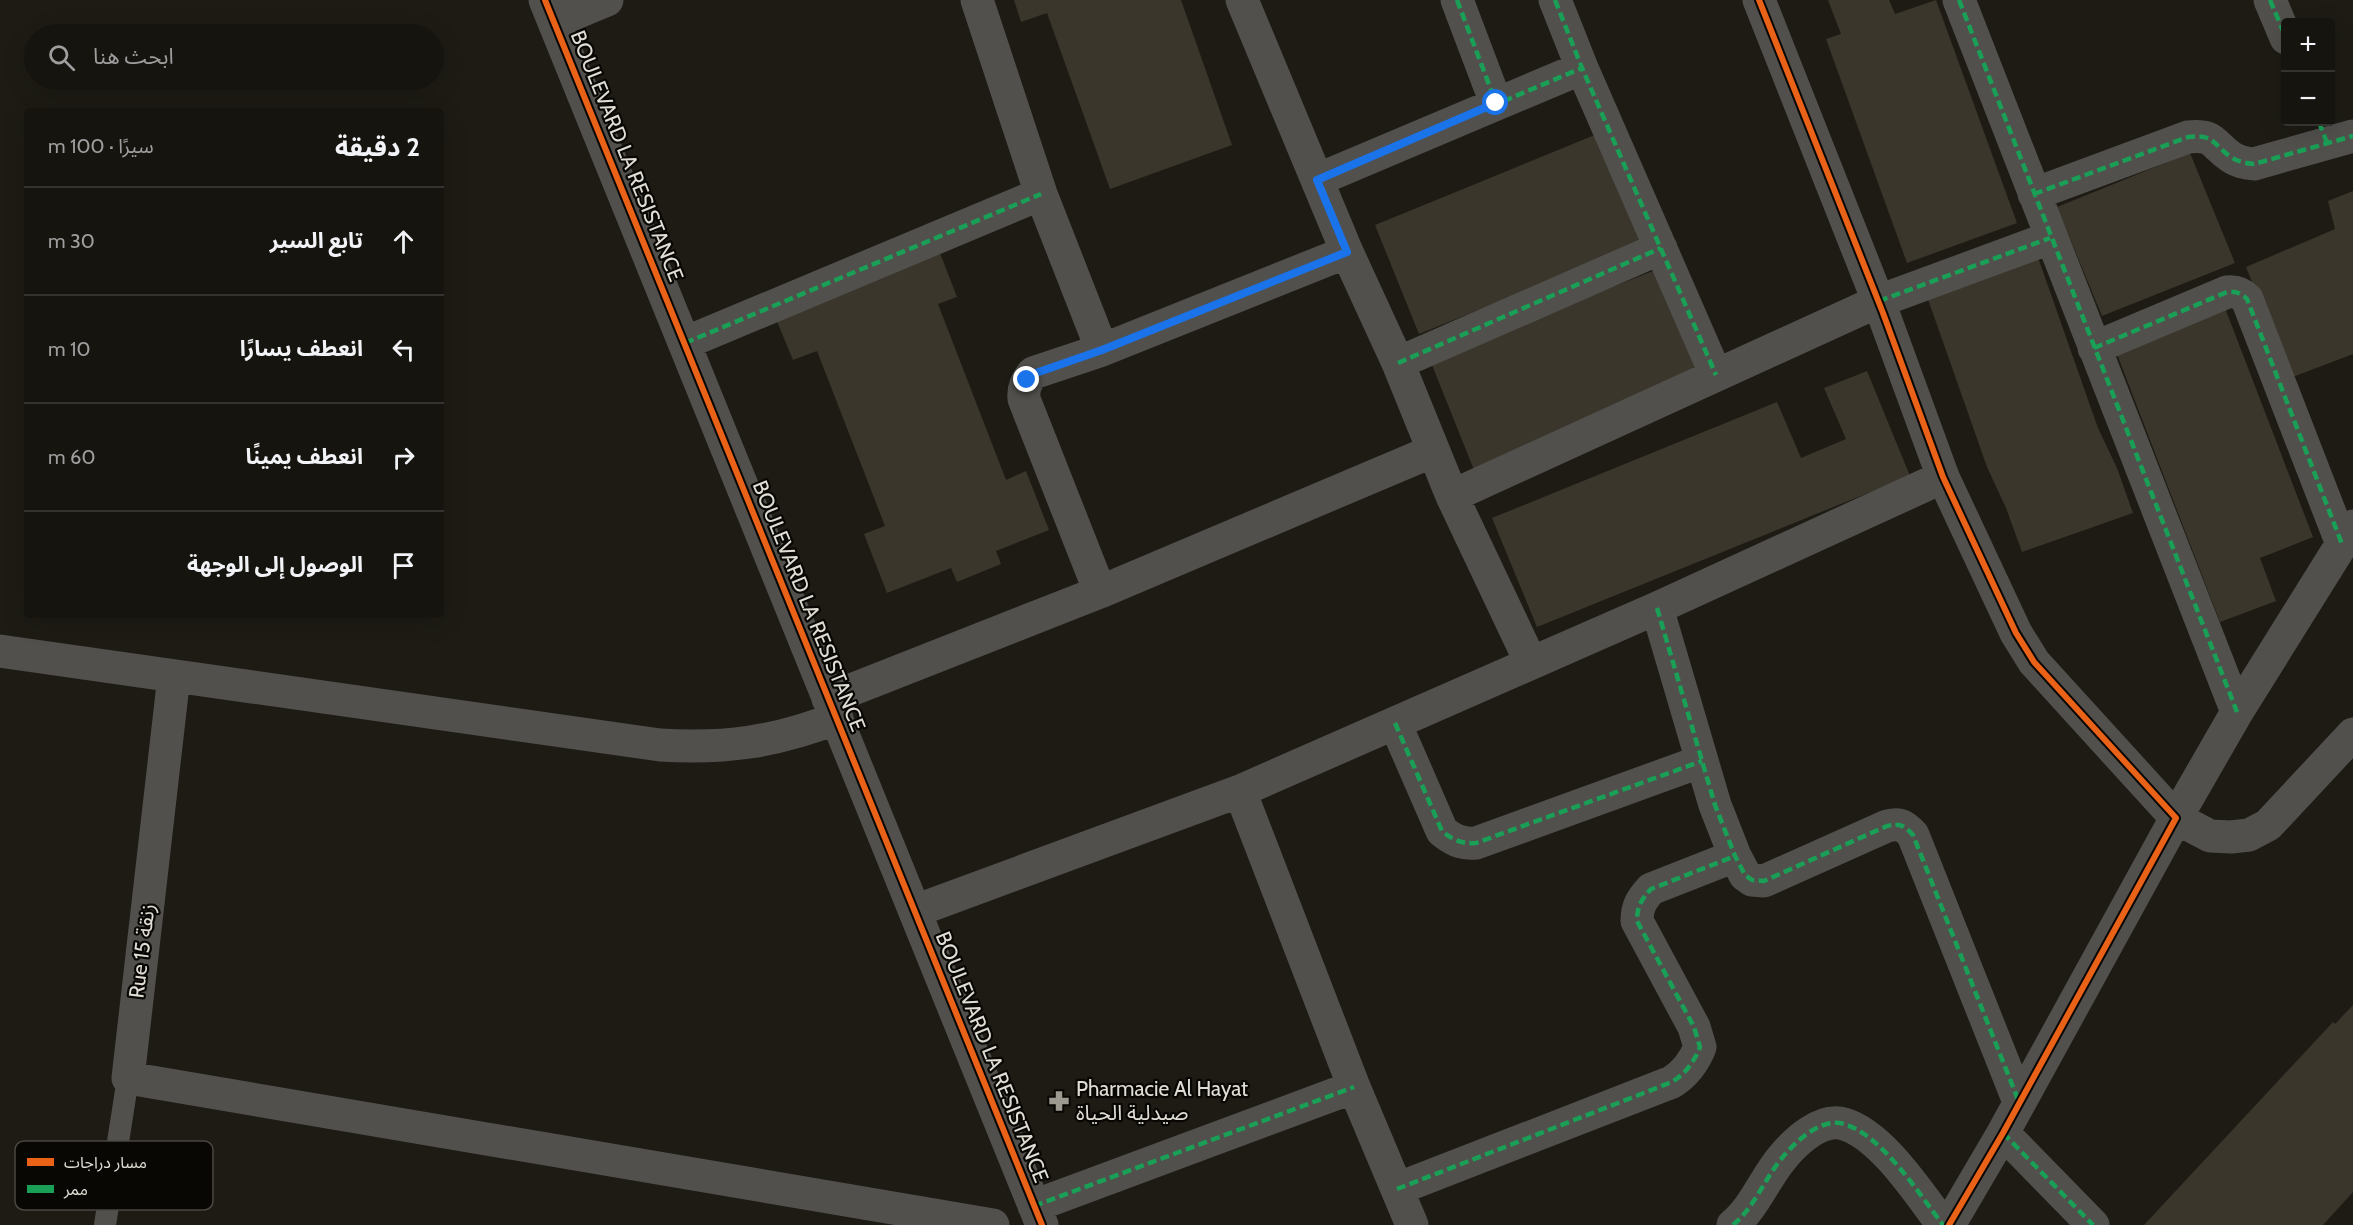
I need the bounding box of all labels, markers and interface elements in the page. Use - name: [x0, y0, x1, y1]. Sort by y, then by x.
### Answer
- map controls: [2281, 18, 2335, 126]
- button: +: [2281, 18, 2335, 72]
- search box: [24, 24, 444, 90]
- street label: BOULEVARD LA RESISTANCE: [566, 27, 689, 285]
- icon: search: [45, 41, 78, 74]
- text: ابحث هنا: [93, 43, 174, 70]
- button: −: [2281, 72, 2335, 126]
- route start: [1482, 89, 1508, 115]
- text: 2 دقيقة: [335, 131, 420, 163]
- text: سيرًا · 100 m: [48, 134, 154, 158]
- icon: ahead: [387, 225, 420, 258]
- text: تابع السير: [270, 227, 363, 254]
- text: 30 m: [48, 229, 95, 253]
- icon: left: [387, 333, 420, 366]
- text: انعطف يسارًا: [240, 335, 363, 362]
- text: 10 m: [48, 337, 91, 361]
- route end: [1013, 366, 1039, 392]
- icon: right: [387, 441, 420, 474]
- text: انعطف يمينًا: [246, 443, 363, 470]
- text: 60 m: [48, 445, 95, 469]
- street label: BOULEVARD LA RESISTANCE: [748, 477, 871, 735]
- icon: arrive: [387, 549, 420, 582]
- text: الوصول إلى الوجهة: [187, 551, 363, 578]
- street label: Rue 15 زنقة: [123, 902, 160, 1000]
- street label: BOULEVARD LA RESISTANCE: [931, 928, 1054, 1186]
- place label: Pharmacie Al Hayat صيدلية الحياة: [1076, 1076, 1248, 1125]
- pharmacy icon: Pharmacie Al Hayat صيدلية الحياة: [1047, 1089, 1071, 1113]
- legend: [15, 1141, 213, 1210]
- text: مسار دراجات: [64, 1153, 147, 1172]
- text: ممر: [63, 1180, 88, 1199]

